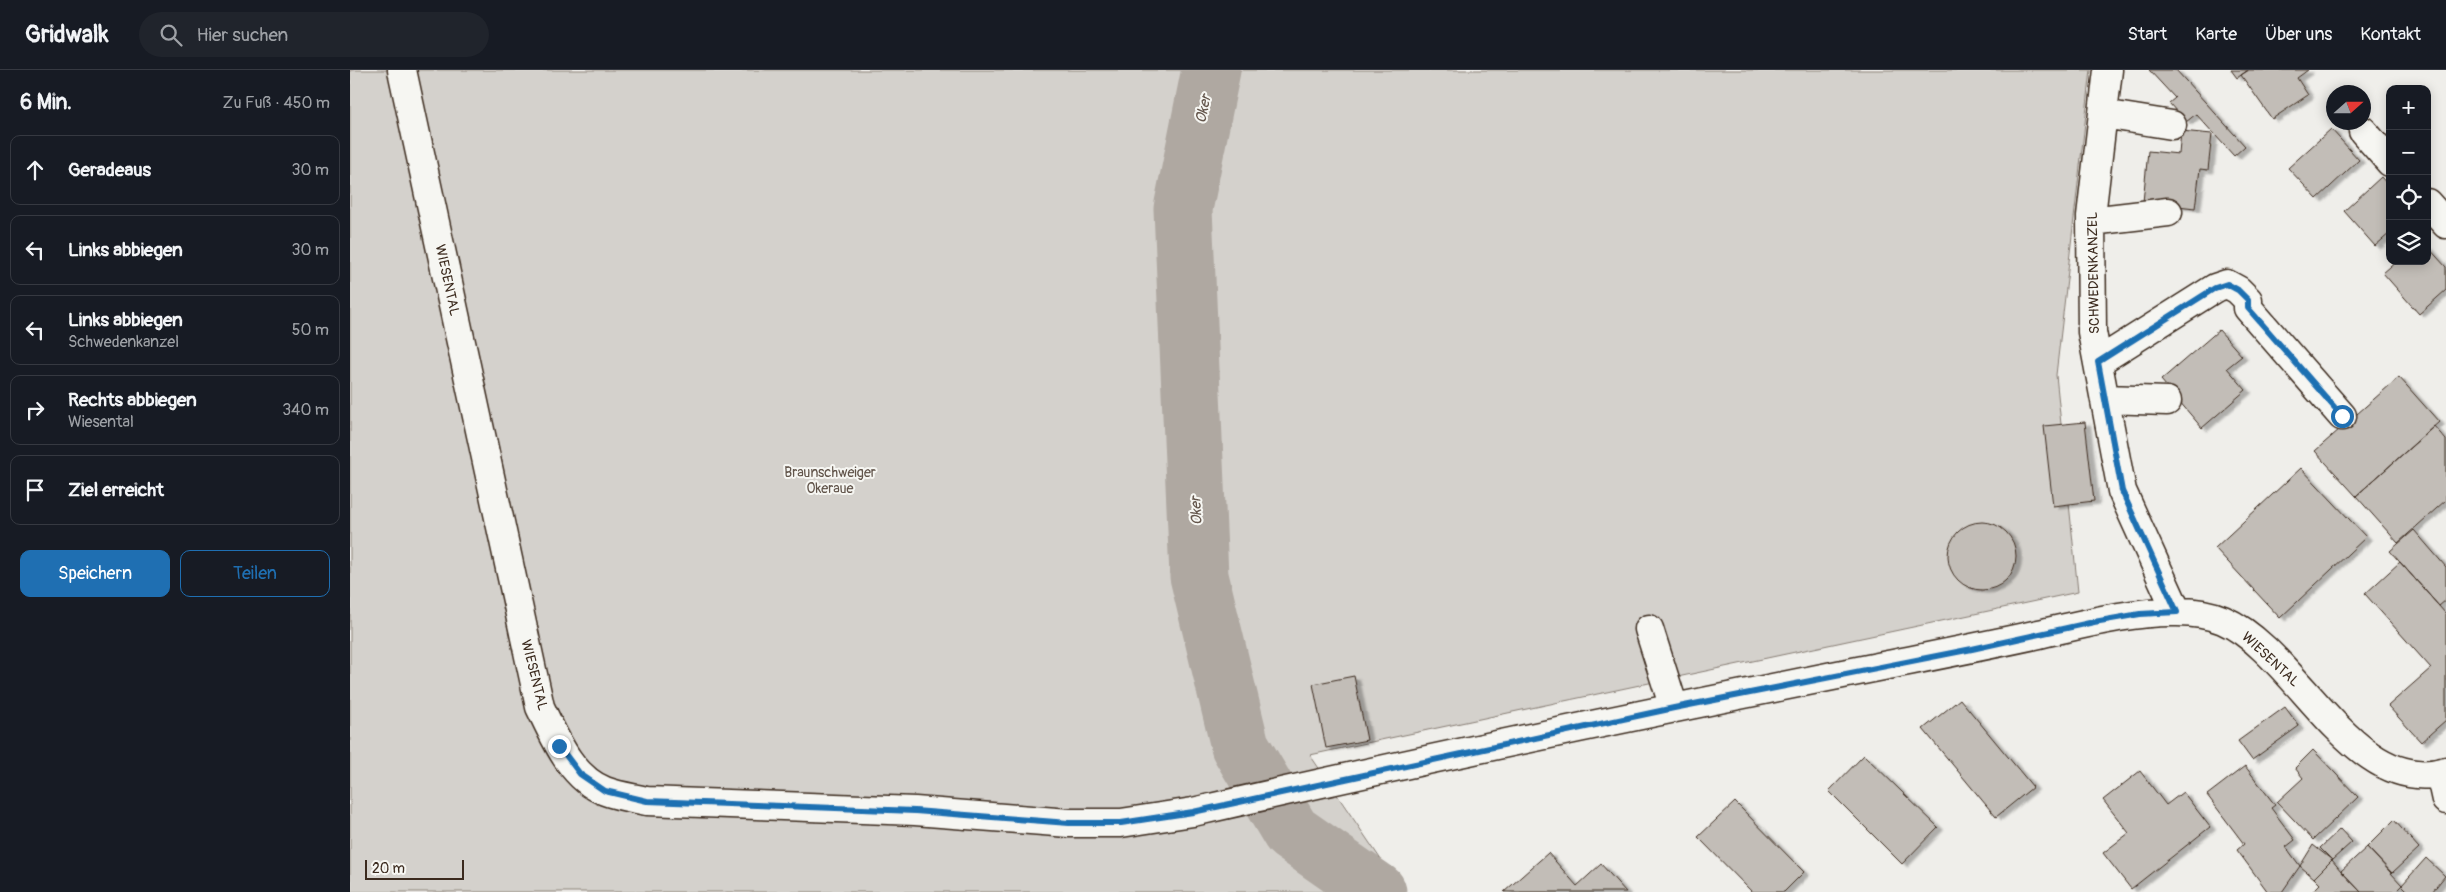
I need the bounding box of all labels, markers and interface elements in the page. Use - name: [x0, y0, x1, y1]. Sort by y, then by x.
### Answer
- search box: [139, 12, 489, 57]
- text: Gridwalk: [25, 20, 109, 49]
- icon: search: [157, 21, 185, 49]
- text: Hier suchen: [197, 23, 288, 47]
- text: Start: [2127, 23, 2167, 46]
- text: Karte: [2195, 23, 2237, 46]
- text: Über uns: [2265, 23, 2332, 46]
- text: Kontakt: [2360, 23, 2421, 46]
- north arrow: [2326, 85, 2371, 130]
- map controls: [2386, 85, 2431, 265]
- button: +: [2386, 85, 2431, 130]
- text: 6 Min.: [20, 89, 72, 116]
- water label: Oker: [1191, 92, 1216, 125]
- text: Zu Fuß · 450 m: [222, 93, 330, 113]
- button: −: [2386, 130, 2431, 175]
- icon: ahead: [21, 156, 49, 184]
- text: Geradeaus: [68, 158, 151, 182]
- text: 30 m: [291, 160, 329, 180]
- button: locate: [2386, 175, 2431, 220]
- street label: SCHWEDENKANZEL: [2084, 212, 2103, 334]
- button: layers: [2386, 220, 2431, 265]
- icon: left: [21, 236, 49, 264]
- text: Links abbiegen: [68, 238, 183, 262]
- text: 30 m: [291, 240, 329, 260]
- street label: WIESENTAL: [432, 243, 463, 318]
- text: Links abbiegen: [68, 308, 183, 332]
- icon: left: [21, 316, 49, 344]
- text: 50 m: [292, 320, 329, 340]
- text: Schwedenkanzel: [68, 332, 179, 352]
- text: Rechts abbiegen: [68, 388, 197, 412]
- icon: right: [21, 396, 49, 424]
- text: 340 m: [282, 400, 329, 420]
- route start: [2331, 405, 2354, 428]
- text: Wiesental: [68, 412, 134, 432]
- park label: Braunschweiger Okeraue: [784, 464, 876, 497]
- icon: arrive: [21, 476, 49, 504]
- text: Ziel erreicht: [68, 478, 164, 502]
- water label: Oker: [1186, 495, 1207, 526]
- button: Speichern: [20, 550, 170, 597]
- button: Teilen: [180, 550, 330, 597]
- street label: WIESENTAL: [2238, 628, 2303, 690]
- street label: WIESENTAL: [517, 638, 552, 713]
- route end: [548, 735, 571, 758]
- scale bar: [365, 857, 464, 880]
- text: 20 m: [372, 860, 405, 877]

